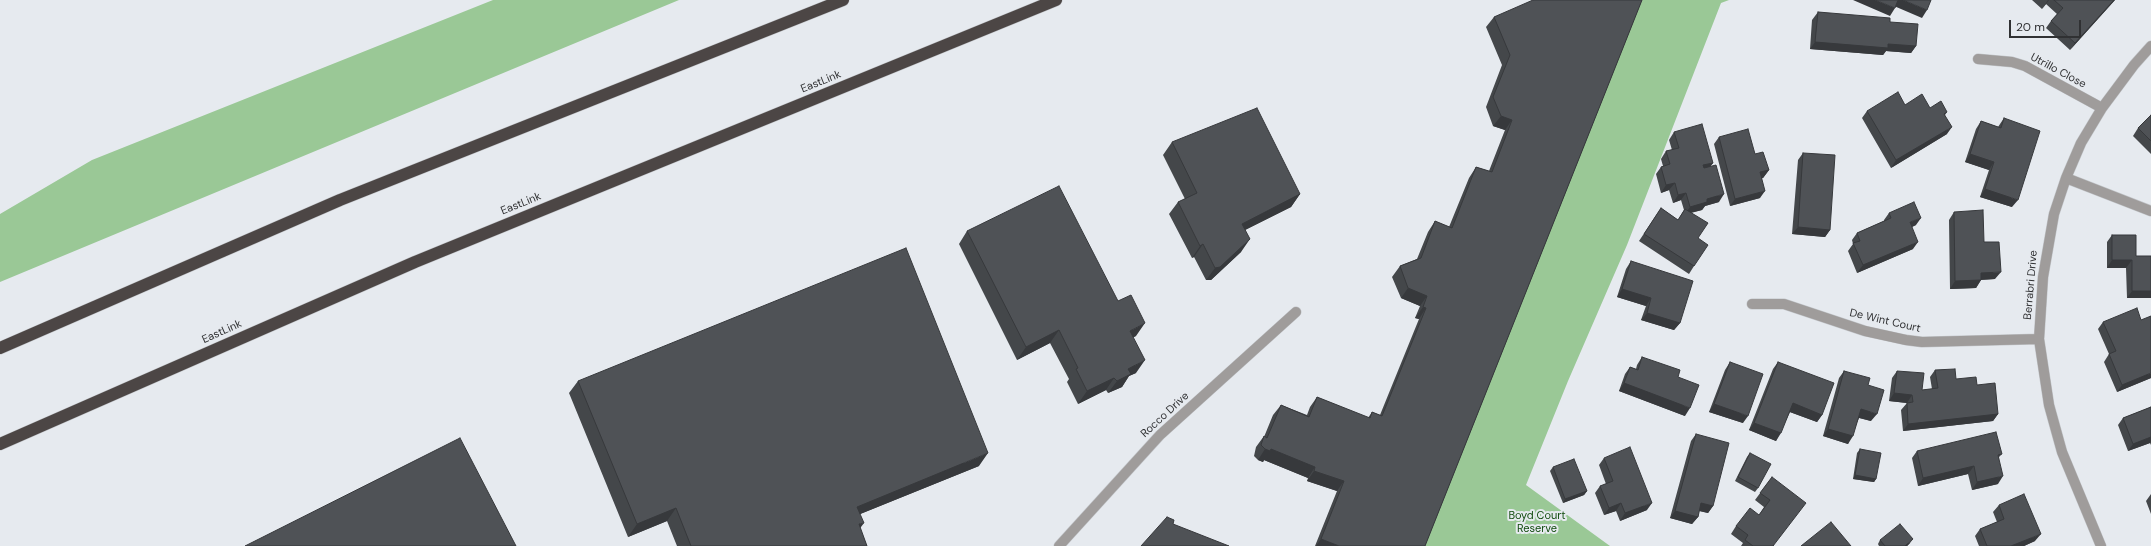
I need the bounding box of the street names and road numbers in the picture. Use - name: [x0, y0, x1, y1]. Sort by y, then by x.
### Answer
- street label: Utrillo Close: [2028, 51, 2088, 91]
- street label: EastLink: [799, 68, 843, 96]
- street label: EastLink: [499, 190, 543, 218]
- street label: Berrabri Drive: [2021, 250, 2041, 320]
- street label: De Wint Court: [1848, 306, 1922, 336]
- street label: EastLink: [200, 317, 244, 347]
- street label: Rocco Drive: [1138, 389, 1192, 441]

